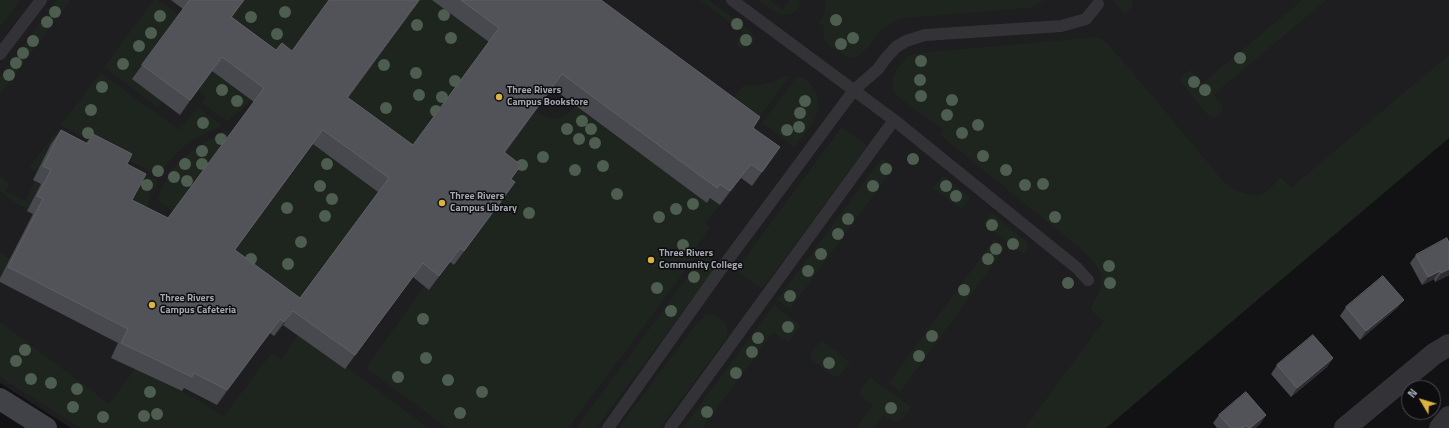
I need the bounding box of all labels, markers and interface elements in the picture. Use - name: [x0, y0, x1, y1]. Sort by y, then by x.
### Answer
- place label: Three Rivers Campus Bookstore: [507, 85, 588, 108]
- marker: Three Rivers Campus Bookstore: [494, 92, 504, 102]
- place label: Three Rivers Campus Library: [450, 191, 517, 214]
- marker: Three Rivers Campus Library: [437, 198, 447, 208]
- place label: Three Rivers Community College: [659, 248, 743, 272]
- marker: Three Rivers Community College: [646, 255, 656, 265]
- place label: Three Rivers Campus Cafeteria: [160, 293, 236, 316]
- marker: Three Rivers Campus Cafeteria: [147, 300, 157, 310]
- north arrow: [1401, 380, 1441, 420]
- text: N: [1404, 385, 1421, 401]

